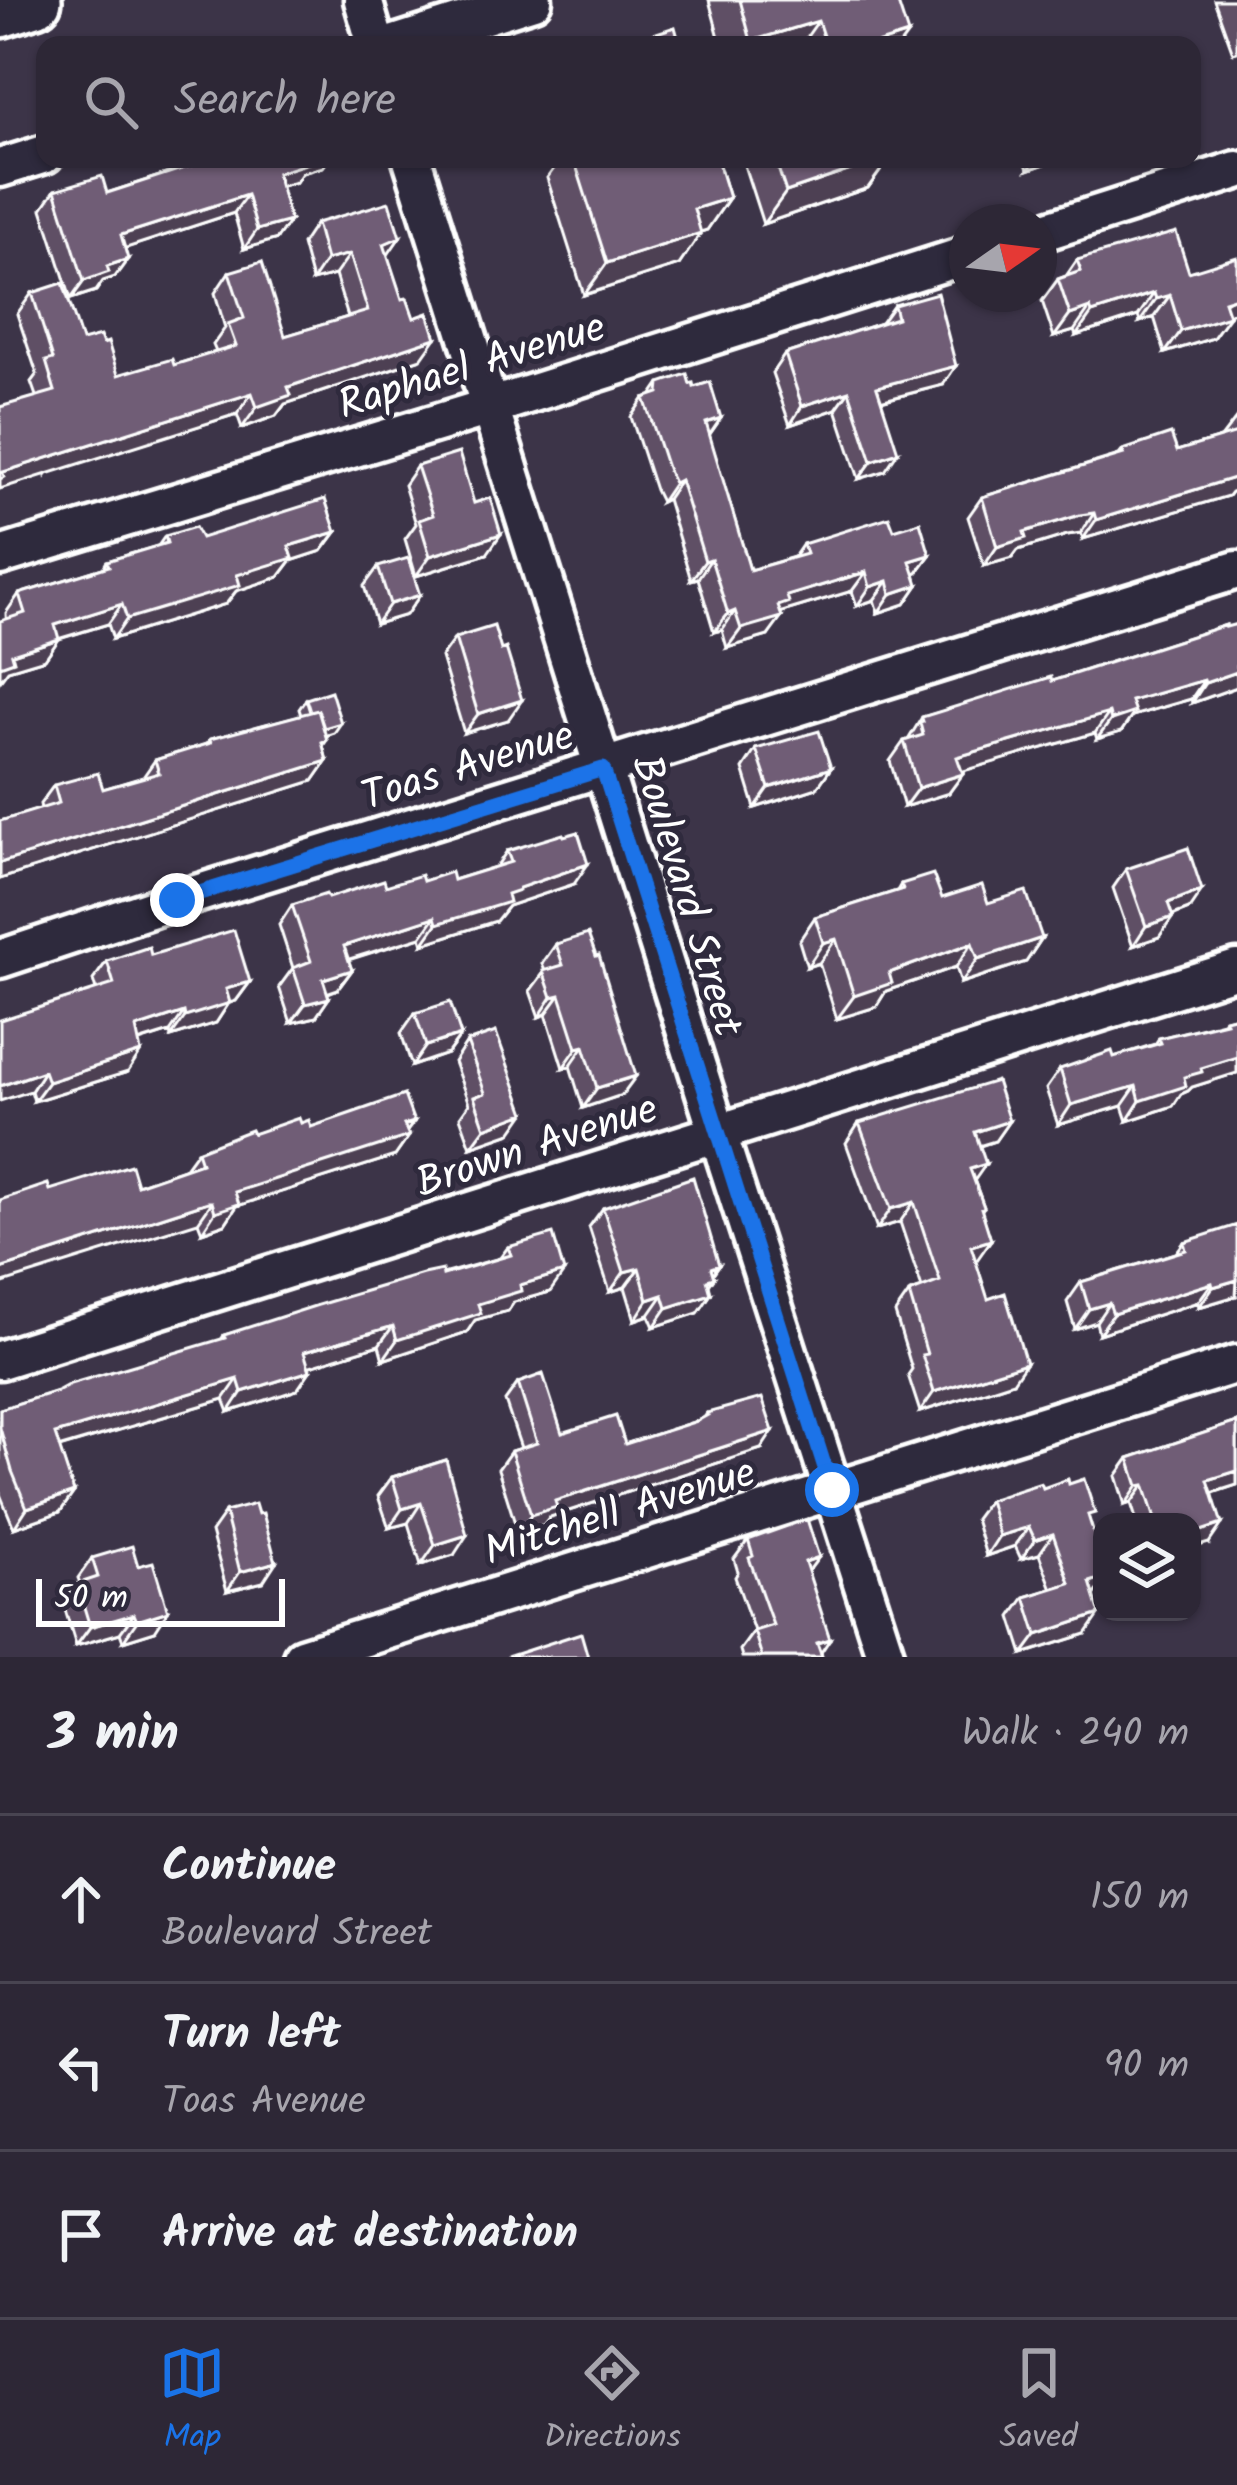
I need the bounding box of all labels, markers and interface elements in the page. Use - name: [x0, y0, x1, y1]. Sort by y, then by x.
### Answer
- search box: [36, 36, 1201, 168]
- text: Search here: [174, 66, 396, 138]
- icon: search: [78, 69, 144, 135]
- north arrow: [949, 204, 1057, 312]
- street label: Raphael Avenue: [330, 295, 614, 440]
- street label: Toas Avenue: [353, 703, 583, 831]
- street label: Boulevard Street: [611, 747, 760, 1046]
- route end: [150, 873, 204, 927]
- street label: Brown Avenue: [407, 1077, 667, 1218]
- street label: Mitchell Avenue: [476, 1440, 764, 1586]
- route start: [805, 1463, 859, 1517]
- map controls: [1093, 1513, 1201, 1621]
- button: layers: [1093, 1513, 1201, 1621]
- scale bar: [36, 1573, 285, 1626]
- text: 50 m: [54, 1573, 128, 1626]
- text: 3 min: [48, 1695, 179, 1776]
- text: Walk · 240 m: [962, 1704, 1189, 1766]
- text: Continue: [162, 1832, 336, 1904]
- icon: ahead: [48, 1866, 114, 1932]
- text: 150 m: [1090, 1868, 1189, 1930]
- text: Boulevard Street: [162, 1904, 432, 1966]
- text: Turn left: [162, 2000, 341, 2072]
- icon: left: [48, 2034, 114, 2100]
- text: 90 m: [1104, 2036, 1189, 2098]
- text: Toas Avenue: [162, 2072, 366, 2134]
- text: Arrive at destination: [162, 2199, 578, 2271]
- icon: arrive: [48, 2202, 114, 2268]
- tab: Map: [159, 2340, 225, 2465]
- tab: Directions: [544, 2340, 681, 2465]
- tab: Saved: [999, 2340, 1078, 2465]

